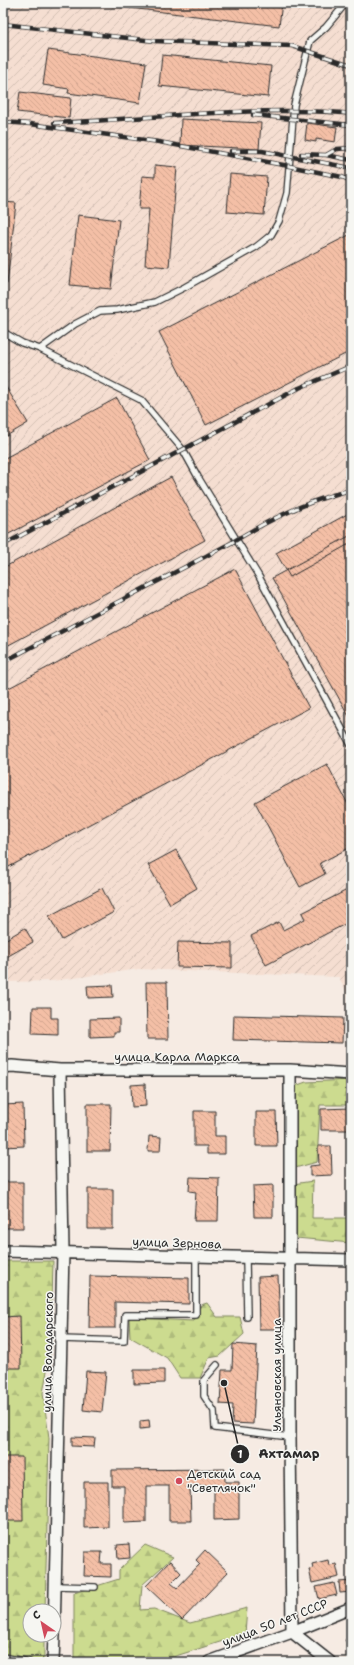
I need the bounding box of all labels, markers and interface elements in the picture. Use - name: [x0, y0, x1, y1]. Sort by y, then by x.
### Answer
- street label: улица Карла Маркса: [114, 1049, 240, 1065]
- street label: улица Зернова: [132, 1233, 222, 1253]
- street label: улица Володарского: [39, 1291, 57, 1413]
- street label: Ульяновская улица: [269, 1318, 285, 1432]
- callout: Ахтамар: [230, 1441, 327, 1466]
- text: Ахтамар: [258, 1445, 320, 1462]
- text: 1: [237, 1446, 243, 1462]
- place label: Детский сад "Светлячок": [187, 1466, 261, 1496]
- marker: Детский сад "Светлячок": [174, 1476, 184, 1486]
- street label: улица 50 лет СССР: [220, 1596, 330, 1650]
- north arrow: [22, 1603, 62, 1643]
- text: С: [30, 1607, 44, 1623]

